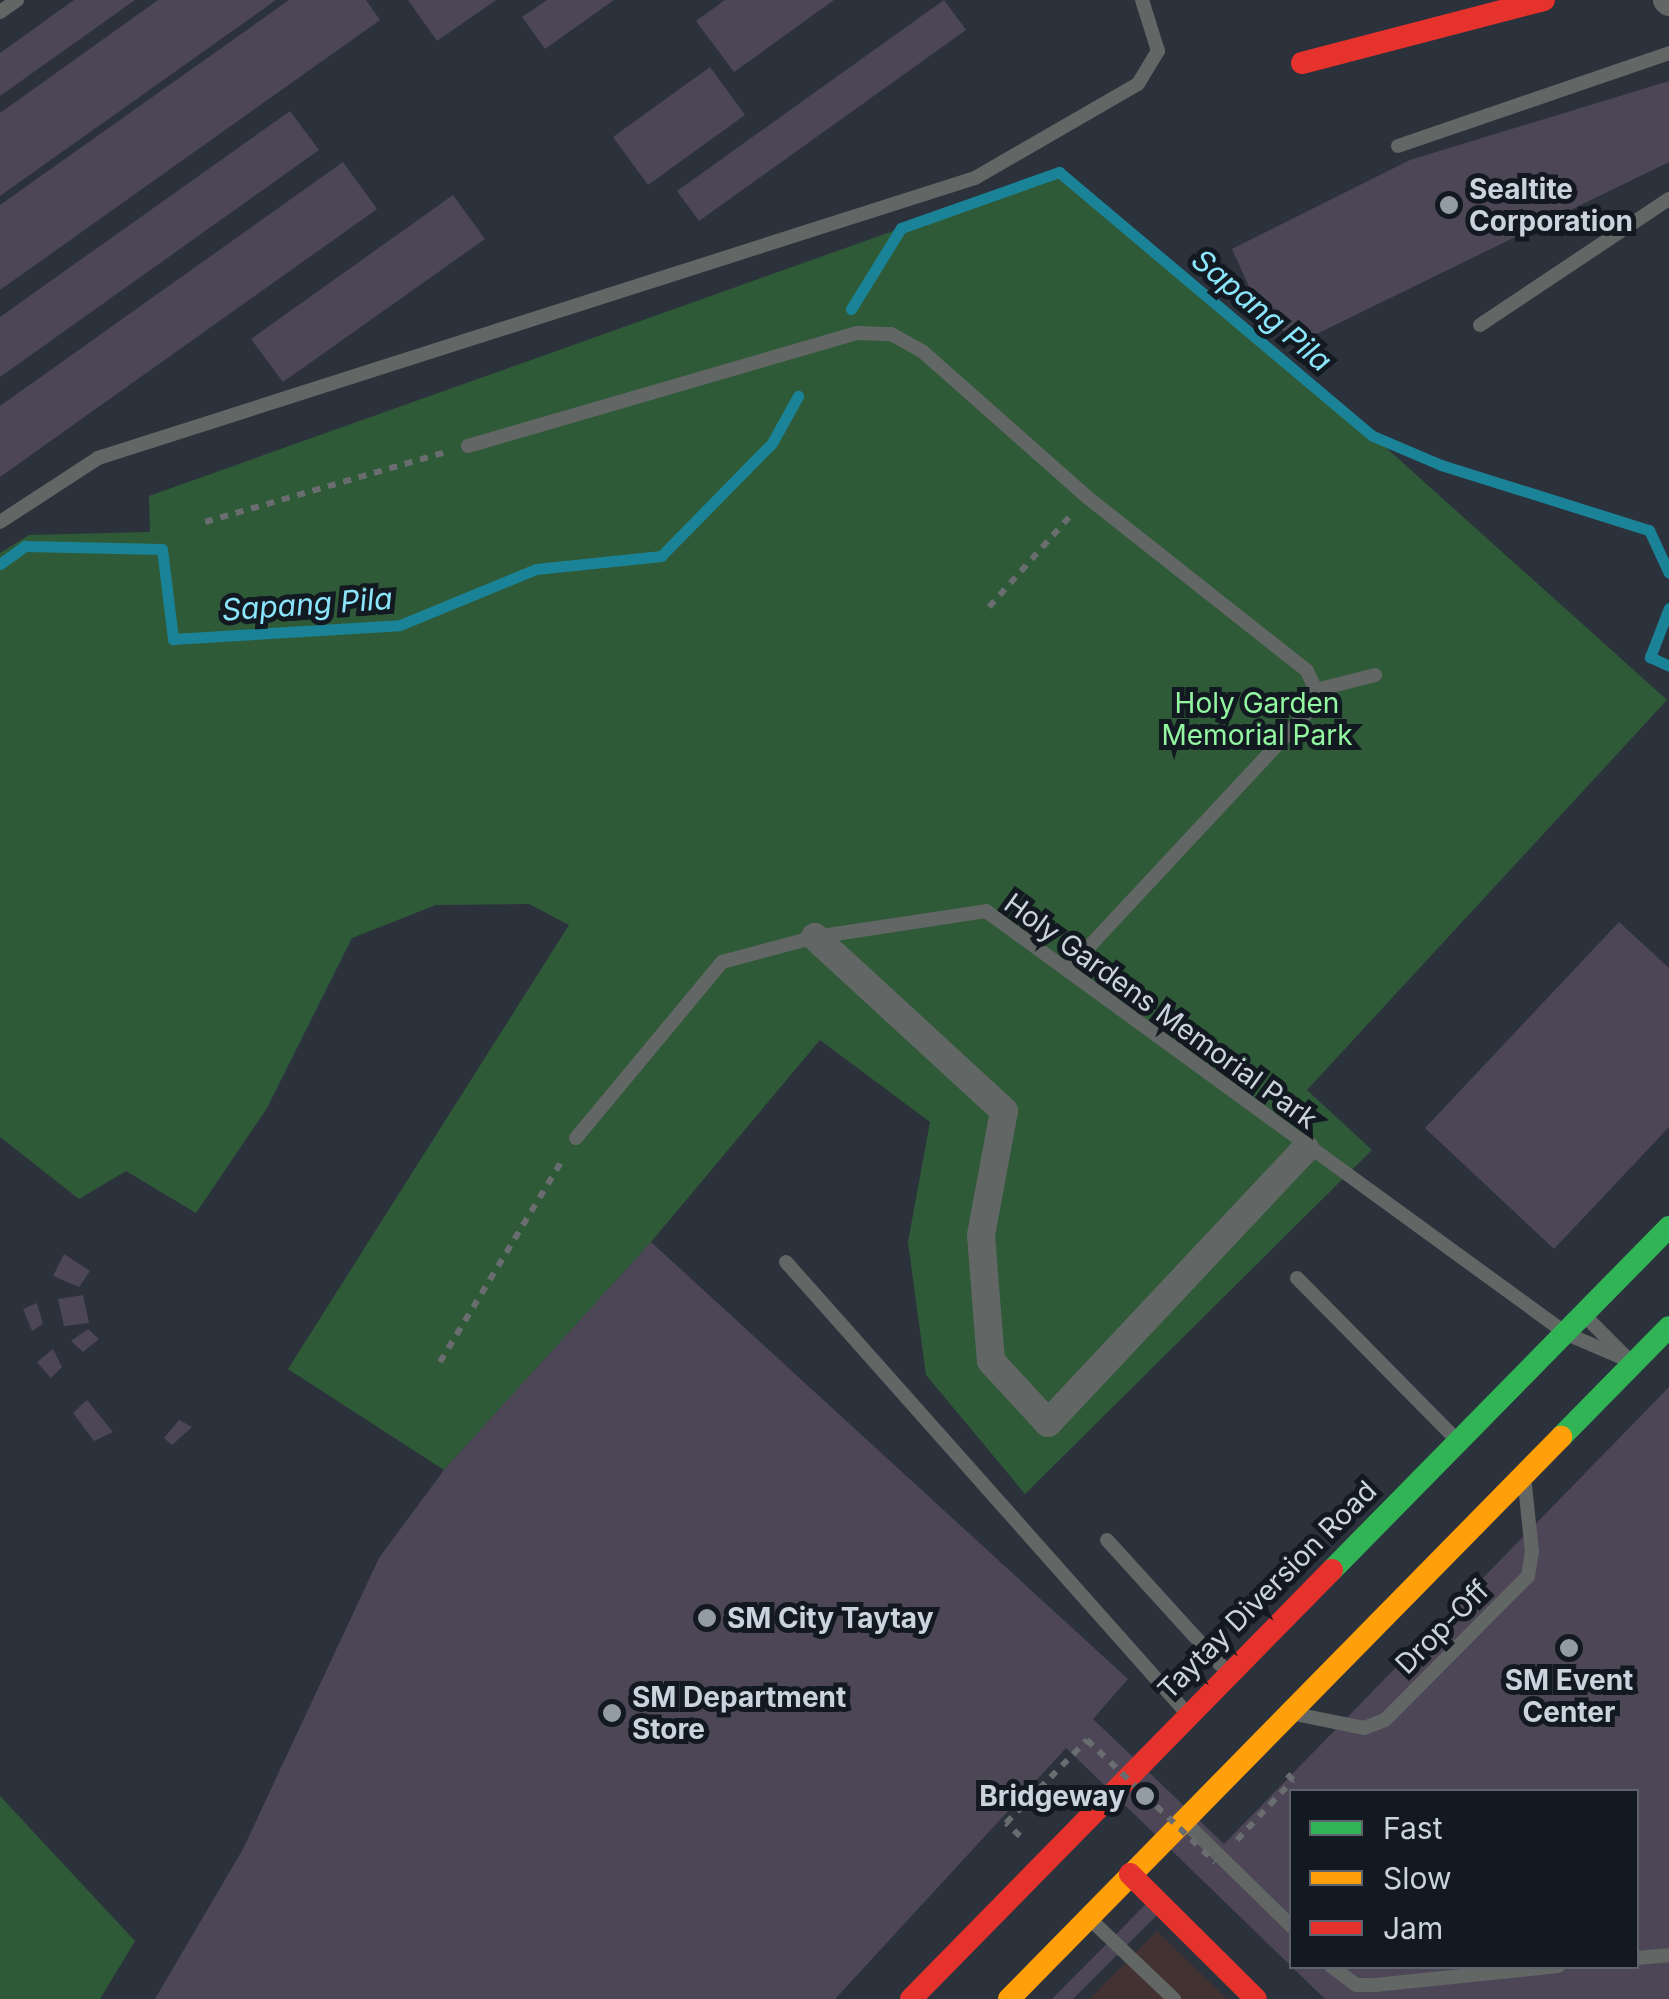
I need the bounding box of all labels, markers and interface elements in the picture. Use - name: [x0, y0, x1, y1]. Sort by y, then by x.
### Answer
- place label: Sealtite Corporation: [1469, 172, 1633, 238]
- marker: Sealtite Corporation: [1438, 194, 1460, 216]
- water label: Sapang Pila: [1185, 241, 1339, 379]
- water label: Sapang Pila: [220, 580, 394, 628]
- park label: Holy Garden Memorial Park: [1161, 686, 1353, 752]
- street label: Holy Gardens Memorial Park: [998, 886, 1324, 1136]
- street label: Taytay Diversion Road: [1151, 1474, 1383, 1706]
- street label: Drop-Off: [1388, 1573, 1496, 1681]
- place label: SM City Taytay: [727, 1601, 933, 1635]
- marker: SM City Taytay: [696, 1607, 718, 1629]
- marker: SM Event Center: [1558, 1637, 1580, 1659]
- place label: SM Event Center: [1505, 1663, 1633, 1729]
- place label: SM Department Store: [632, 1680, 846, 1746]
- marker: SM Department Store: [601, 1702, 623, 1724]
- place label: Bridgeway: [979, 1779, 1125, 1813]
- marker: Bridgeway: [1134, 1785, 1156, 1807]
- legend: [1289, 1789, 1639, 1969]
- text: Fast: [1383, 1810, 1442, 1846]
- text: Slow: [1383, 1860, 1452, 1896]
- text: Jam: [1383, 1910, 1443, 1946]

